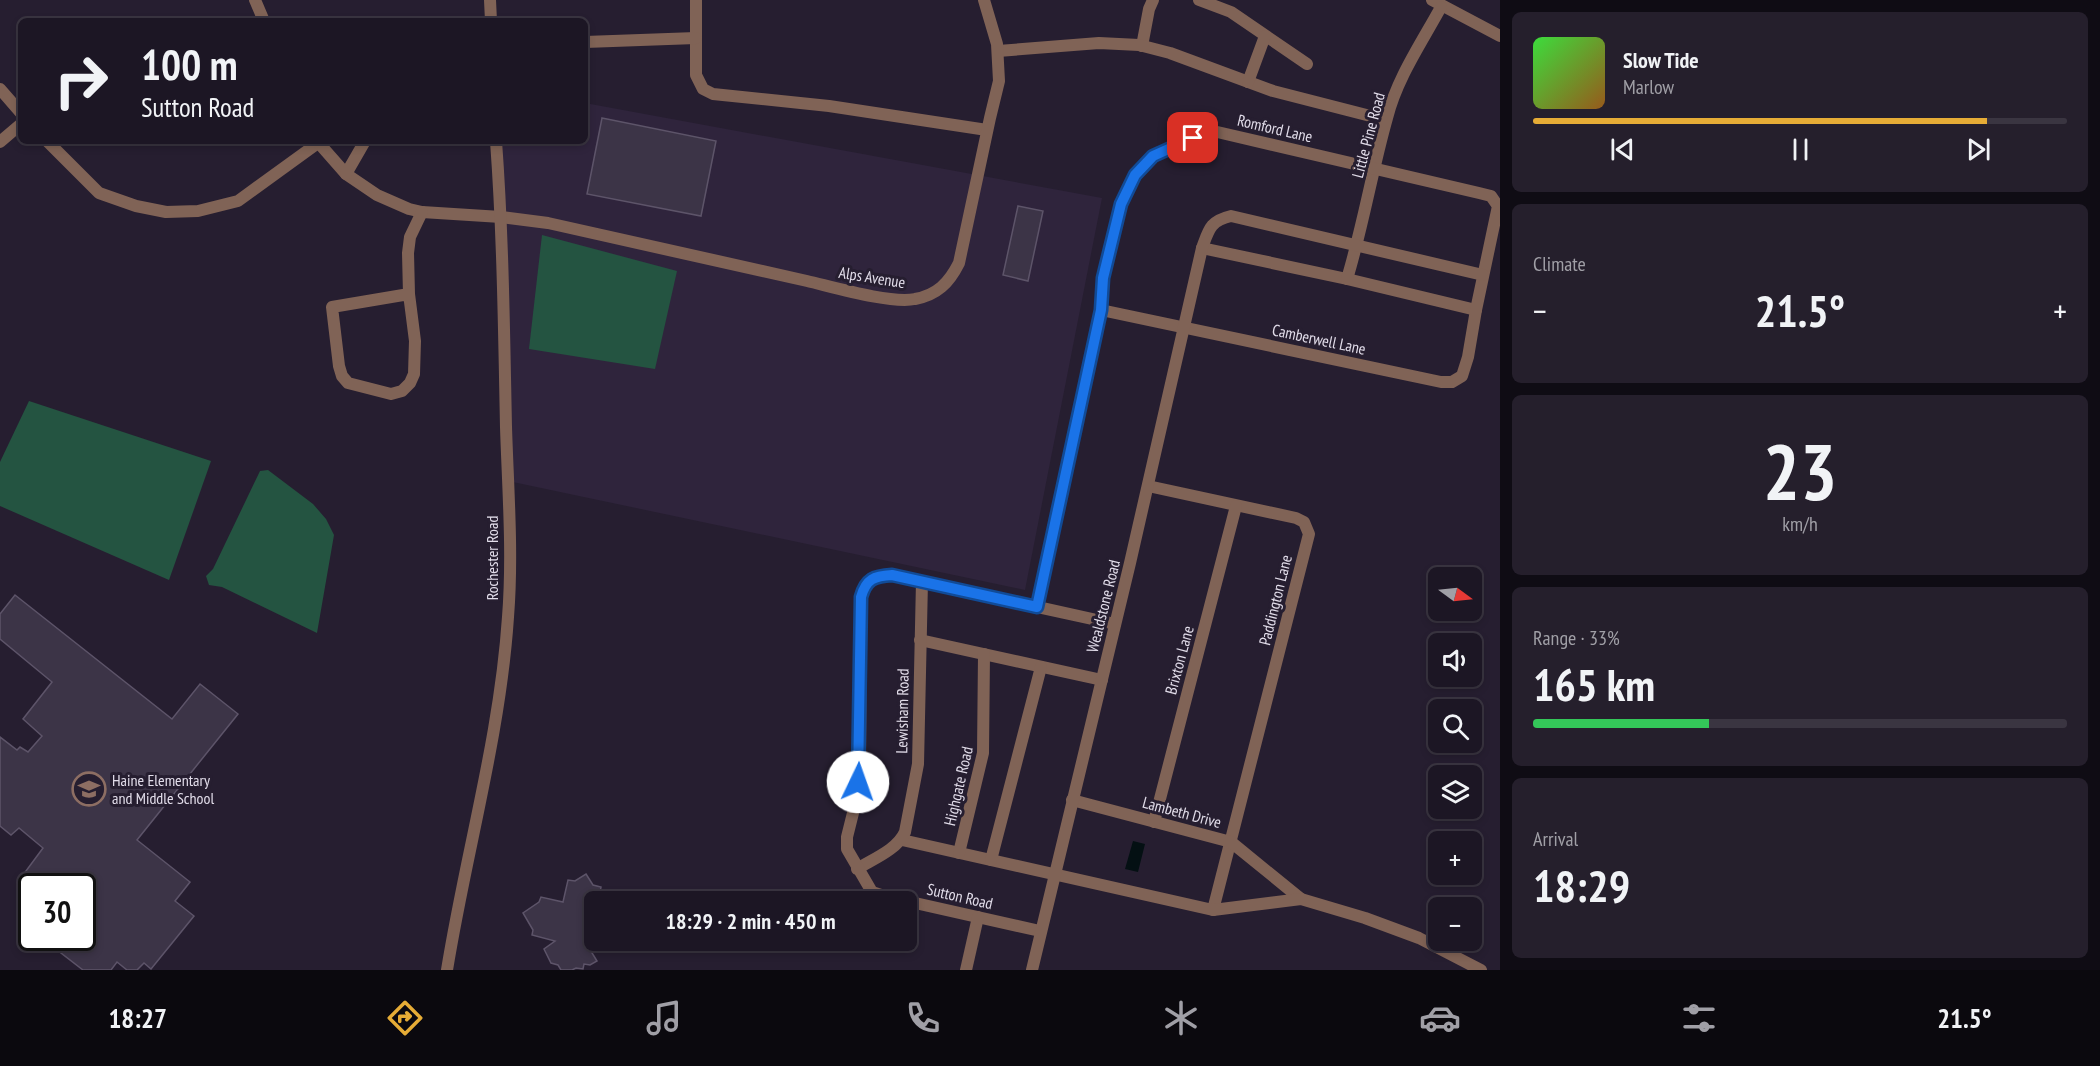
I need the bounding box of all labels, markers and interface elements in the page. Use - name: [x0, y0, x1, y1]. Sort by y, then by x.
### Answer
- text: 100 m: [141, 37, 238, 92]
- icon: right: [42, 42, 120, 120]
- text: Slow Tide: [1623, 46, 1699, 74]
- text: Marlow: [1623, 74, 1674, 100]
- text: Sutton Road: [141, 90, 254, 124]
- street label: Little Pine Road: [1347, 90, 1389, 180]
- street label: Romford Lane: [1236, 110, 1314, 146]
- pin: [1167, 112, 1218, 163]
- icon: arrive: [1176, 121, 1209, 154]
- icon: previous: [1606, 133, 1639, 166]
- icon: pause: [1784, 133, 1817, 166]
- icon: next: [1962, 133, 1995, 166]
- text: Climate: [1533, 251, 1586, 277]
- street label: Alps Avenue: [837, 262, 907, 292]
- text: 21.5°: [1755, 281, 1845, 339]
- text: −: [1533, 289, 1547, 332]
- text: +: [2053, 289, 2067, 332]
- street label: Camberwell Lane: [1270, 319, 1368, 359]
- text: 23: [1763, 421, 1837, 522]
- text: km/h: [1782, 511, 1818, 537]
- street label: Rochester Road: [482, 516, 502, 600]
- street label: Paddington Lane: [1254, 553, 1296, 647]
- street label: Wealdstone Road: [1082, 558, 1124, 654]
- north arrow: [1428, 567, 1482, 621]
- map controls: [1428, 567, 1482, 951]
- street label: Brixton Lane: [1160, 624, 1198, 696]
- text: Range · 33%: [1533, 625, 1620, 651]
- button: sound: [1428, 633, 1482, 687]
- text: 165 km: [1533, 655, 1655, 713]
- street label: Lewisham Road: [891, 668, 913, 754]
- button: search: [1428, 699, 1482, 753]
- street label: Highgate Road: [939, 744, 977, 828]
- position arrow: [826, 750, 890, 814]
- button: layers: [1428, 765, 1482, 819]
- place label: Haine Elementary and Middle School: [112, 770, 214, 808]
- school or university icon: Haine Elementary and Middle School: [71, 771, 107, 807]
- street label: Lambeth Drive: [1140, 792, 1224, 832]
- text: Arrival: [1533, 826, 1578, 852]
- button: +: [1428, 831, 1482, 885]
- text: 18:29: [1533, 856, 1630, 914]
- speed limit sign: 30: [18, 873, 96, 951]
- street label: Sutton Road: [925, 879, 995, 913]
- button: −: [1428, 897, 1482, 951]
- text: 18:29 · 2 min · 450 m: [665, 907, 836, 935]
- icon: directions: [384, 997, 426, 1039]
- icon: music: [643, 997, 685, 1039]
- icon: phone: [902, 997, 944, 1039]
- icon: climate: [1160, 997, 1202, 1039]
- icon: car: [1419, 997, 1461, 1039]
- icon: filters: [1678, 997, 1720, 1039]
- text: 18:27: [108, 1001, 167, 1035]
- text: 21.5°: [1937, 1001, 1991, 1035]

